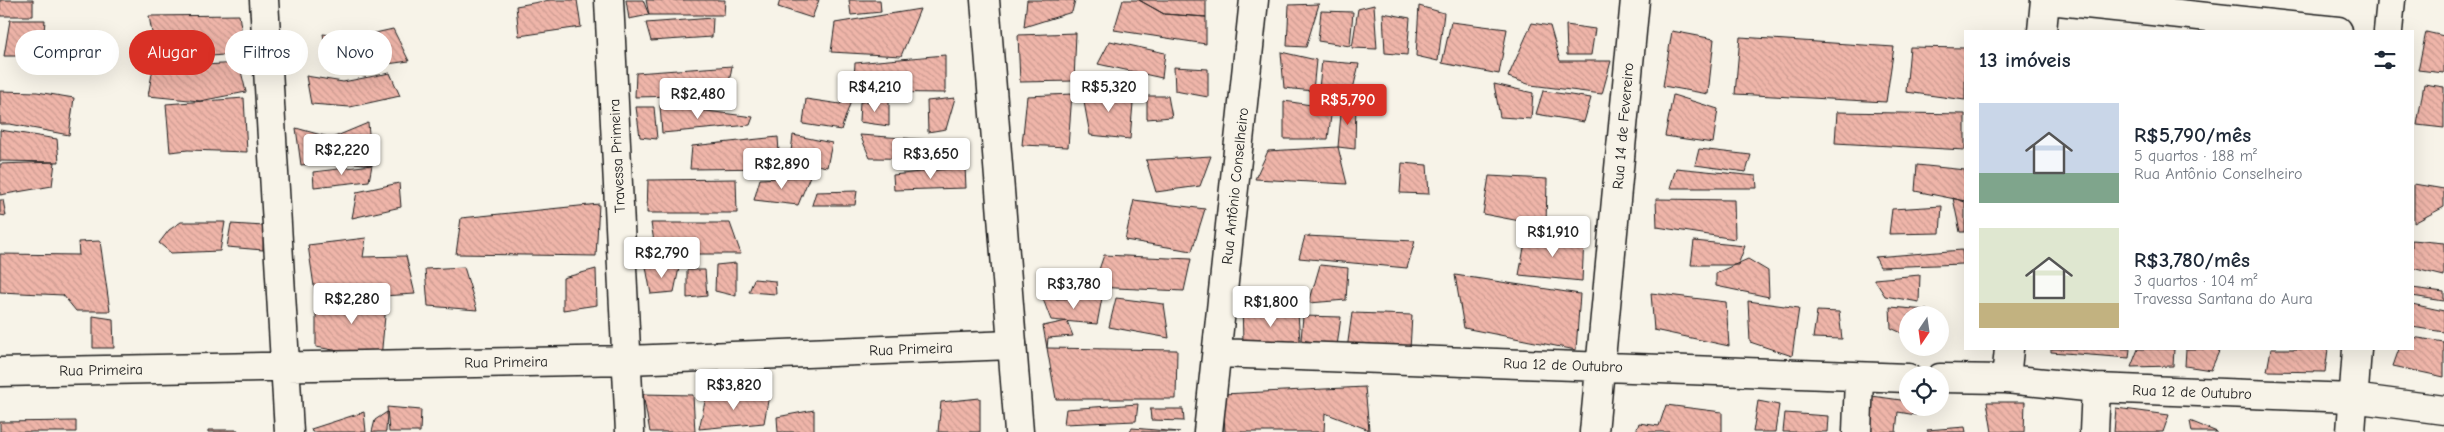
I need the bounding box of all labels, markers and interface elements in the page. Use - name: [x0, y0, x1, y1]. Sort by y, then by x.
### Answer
- chip: Comprar: [15, 30, 119, 75]
- chip: Alugar: [129, 30, 215, 75]
- chip: Filtros: [225, 30, 308, 75]
- chip: Novo: [318, 30, 392, 75]
- icon: filters: [2371, 46, 2399, 74]
- text: 13 imóveis: [1979, 48, 2071, 72]
- street label: Rua 14 de Fevereiro: [1608, 62, 1638, 190]
- pin: R$4,210: [829, 70, 921, 113]
- pin: R$5,320: [1063, 70, 1155, 113]
- pin: R$2,480: [652, 78, 744, 120]
- text: R$4,210: [849, 78, 901, 96]
- text: R$5,320: [1081, 78, 1137, 96]
- pin: R$5,790: [1302, 84, 1394, 126]
- text: R$2,480: [671, 85, 725, 103]
- text: R$5,790: [1321, 91, 1375, 109]
- street label: Travessa Primeira: [605, 98, 629, 214]
- street label: Rua Antônio Conselheiro: [1218, 107, 1252, 265]
- icon: home: [2019, 123, 2079, 183]
- text: R$5,790/mês: [2134, 123, 2251, 147]
- pin: R$2,220: [296, 134, 388, 176]
- pin: R$3,650: [885, 138, 977, 180]
- text: R$2,220: [314, 141, 370, 159]
- text: R$3,650: [903, 145, 959, 163]
- text: 5 quartos · 188 m²: [2134, 147, 2257, 165]
- pin: R$2,890: [736, 148, 828, 190]
- text: R$2,890: [754, 155, 810, 173]
- text: Rua Antônio Conselheiro: [2134, 165, 2302, 183]
- pin: R$1,910: [1507, 216, 1599, 258]
- text: R$1,910: [1527, 223, 1579, 241]
- pin: R$2,790: [616, 236, 708, 279]
- text: R$2,790: [635, 244, 689, 262]
- icon: home: [2019, 248, 2079, 308]
- text: R$3,780/mês: [2134, 248, 2250, 272]
- pin: R$3,780: [1028, 268, 1120, 310]
- text: 3 quartos · 104 m²: [2134, 272, 2258, 290]
- text: R$3,780: [1047, 275, 1101, 293]
- pin: R$2,280: [306, 282, 398, 325]
- pin: R$1,800: [1225, 286, 1317, 328]
- text: R$2,280: [324, 290, 380, 308]
- text: Travessa Santana do Aura: [2134, 290, 2313, 308]
- text: R$1,800: [1244, 293, 1298, 311]
- north arrow: [1899, 306, 1949, 356]
- map controls: [1899, 306, 1949, 416]
- street label: Rua Primeira: [869, 339, 953, 359]
- street label: Rua Primeira: [464, 352, 548, 372]
- street label: Rua 12 de Outubro: [1503, 354, 1623, 376]
- street label: Rua Primeira: [59, 360, 143, 380]
- button: locate: [1899, 366, 1949, 416]
- pin: R$3,820: [688, 368, 780, 411]
- text: R$3,820: [706, 376, 762, 394]
- street label: Rua 12 de Outubro: [2132, 381, 2252, 403]

